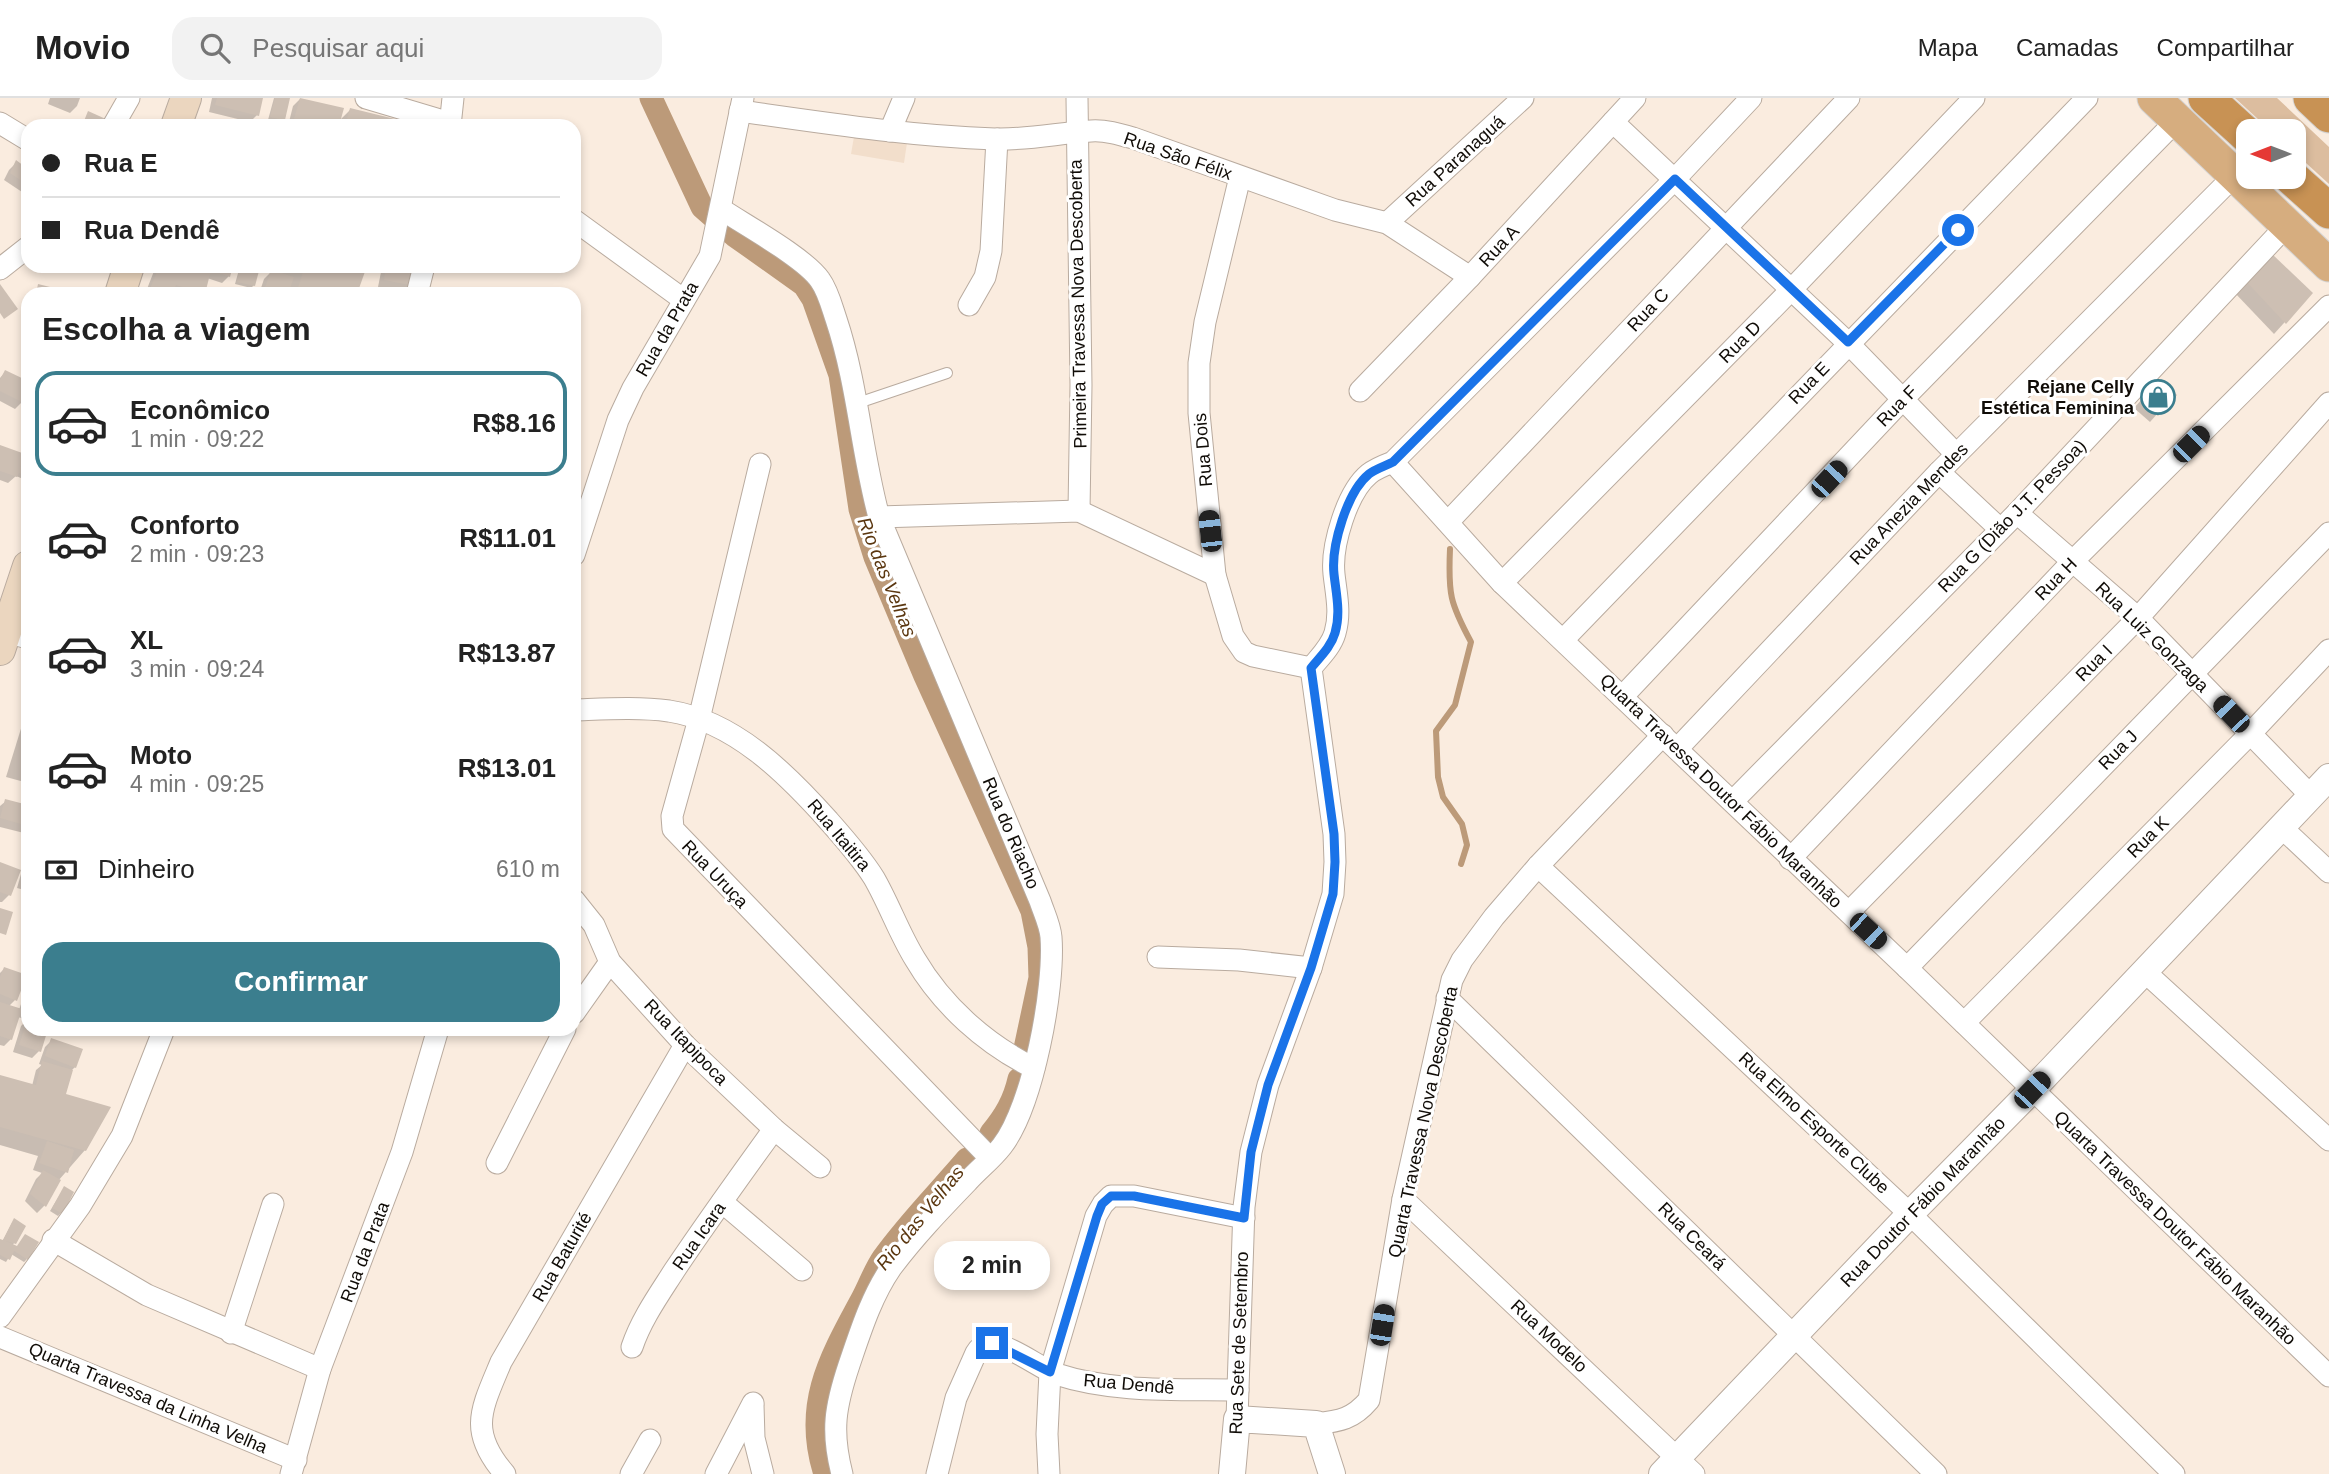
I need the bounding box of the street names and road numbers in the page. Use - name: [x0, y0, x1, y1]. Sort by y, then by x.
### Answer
- street label: Rua Paranaguá: [1401, 111, 1509, 211]
- street label: Rua São Félix: [1121, 128, 1235, 184]
- street label: Primeira Travessa Nova Descoberta: [1065, 158, 1091, 449]
- street label: Rua A: [1475, 221, 1523, 271]
- street label: Rua da Prata: [632, 277, 703, 380]
- street label: Rua C: [1623, 285, 1673, 335]
- street label: Rua D: [1715, 317, 1765, 367]
- street label: Rua E: [1784, 358, 1834, 408]
- street label: Rua F: [1873, 381, 1921, 431]
- street label: Rua Dois: [1190, 412, 1216, 488]
- street label: Rua G (Dião J.T. Pessoa): [1934, 436, 2090, 596]
- street label: Rua Anezia Mendes: [1846, 439, 1972, 569]
- street label: Rua H: [2031, 554, 2081, 604]
- street label: Rua Luiz Gonzaga: [2091, 578, 2213, 697]
- street label: Rua I: [2072, 641, 2116, 685]
- street label: Quarta Travessa Doutor Fábio Maranhão: [1596, 670, 1846, 912]
- street label: Rua J: [2094, 726, 2142, 774]
- street label: Rua do Riacho: [979, 774, 1043, 892]
- street label: Rua Itaitira: [803, 795, 875, 876]
- street label: Rua K: [2123, 812, 2173, 862]
- street label: Rua Uruça: [678, 836, 753, 913]
- street label: Quarta Travessa Nova Descoberta: [1384, 983, 1462, 1260]
- street label: Rua Itapipoca: [640, 995, 732, 1090]
- street label: Rua Elmo Esporte Clube: [1735, 1048, 1893, 1198]
- street label: Quarta Travessa Doutor Fábio Maranhão: [2050, 1107, 2300, 1349]
- street label: Rua Doutor Fábio Maranhão: [1837, 1113, 2009, 1291]
- street label: Rua Icara: [668, 1197, 730, 1274]
- street label: Rua da Prata: [337, 1198, 394, 1305]
- street label: Rua Ceará: [1654, 1198, 1731, 1275]
- street label: Rua Baturité: [528, 1209, 596, 1305]
- street label: Rua Sete de Setembro: [1226, 1251, 1252, 1435]
- street label: Rua Modelo: [1507, 1296, 1591, 1376]
- street label: Quarta Travessa da Linha Velha: [26, 1339, 271, 1458]
- street label: Rua Dendê: [1083, 1370, 1175, 1398]

